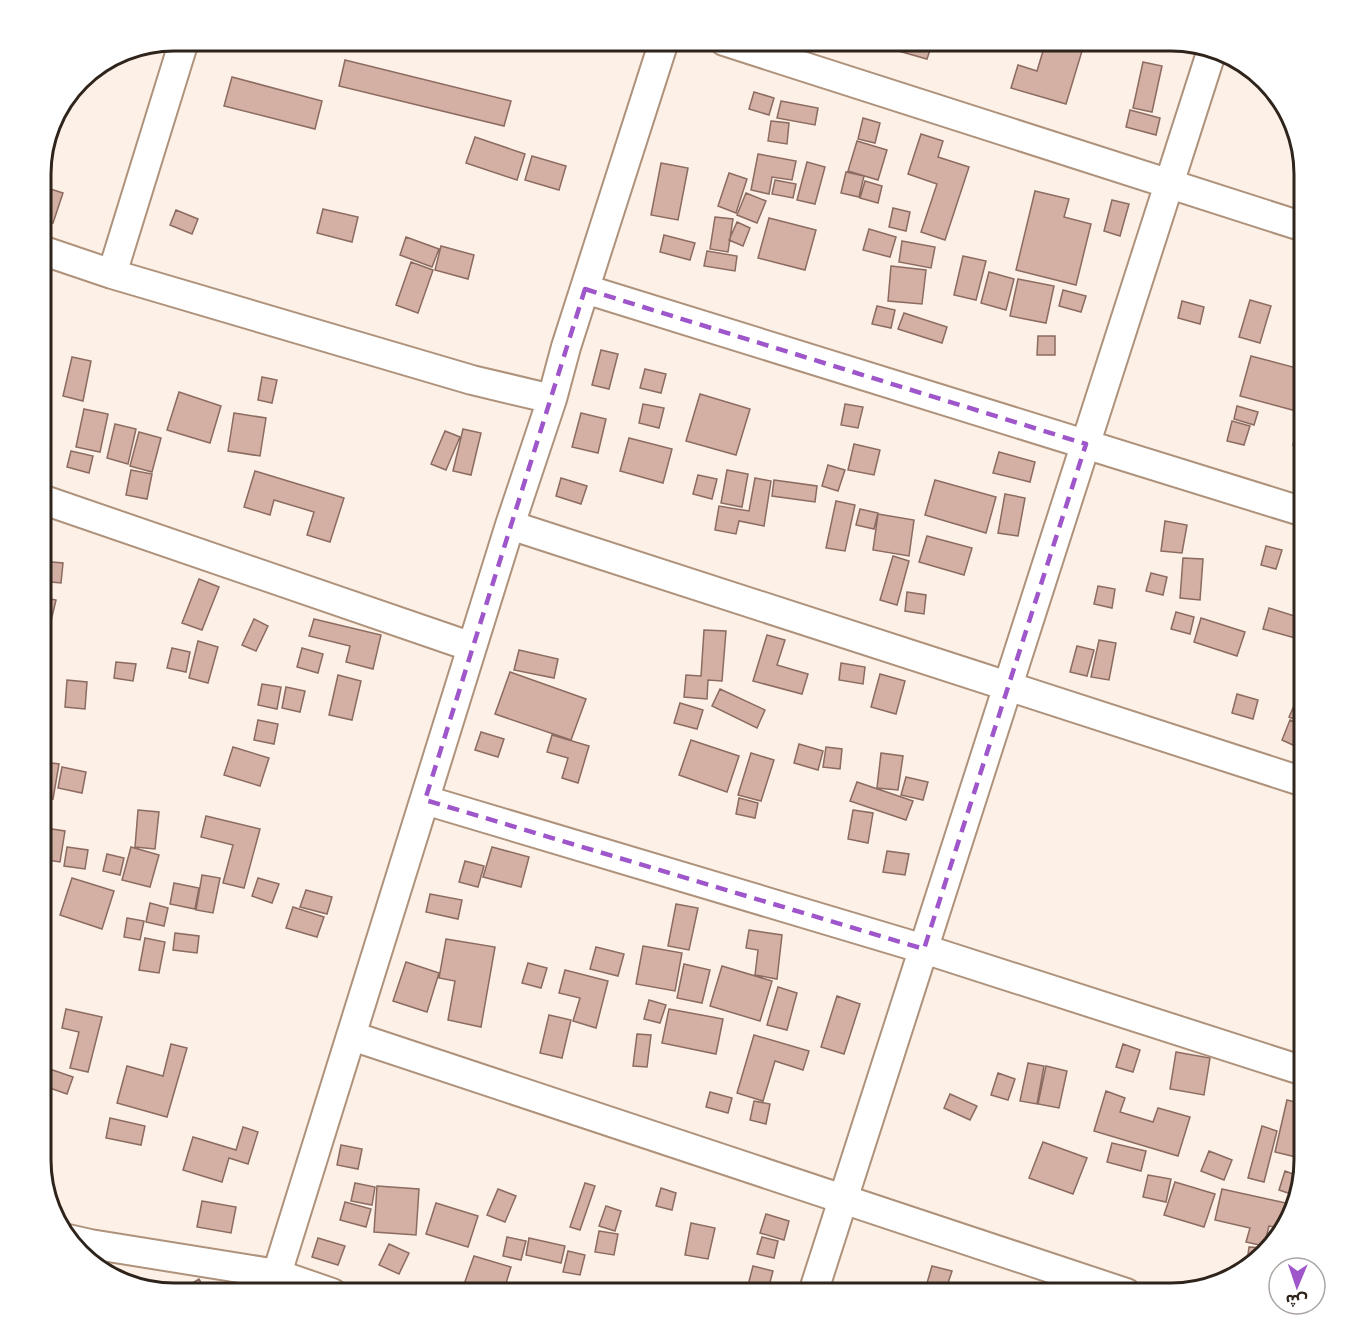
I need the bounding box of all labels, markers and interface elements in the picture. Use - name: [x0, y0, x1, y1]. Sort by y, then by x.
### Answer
- north arrow: [1267, 1256, 1327, 1316]
- text: ش: [1285, 1291, 1308, 1310]

